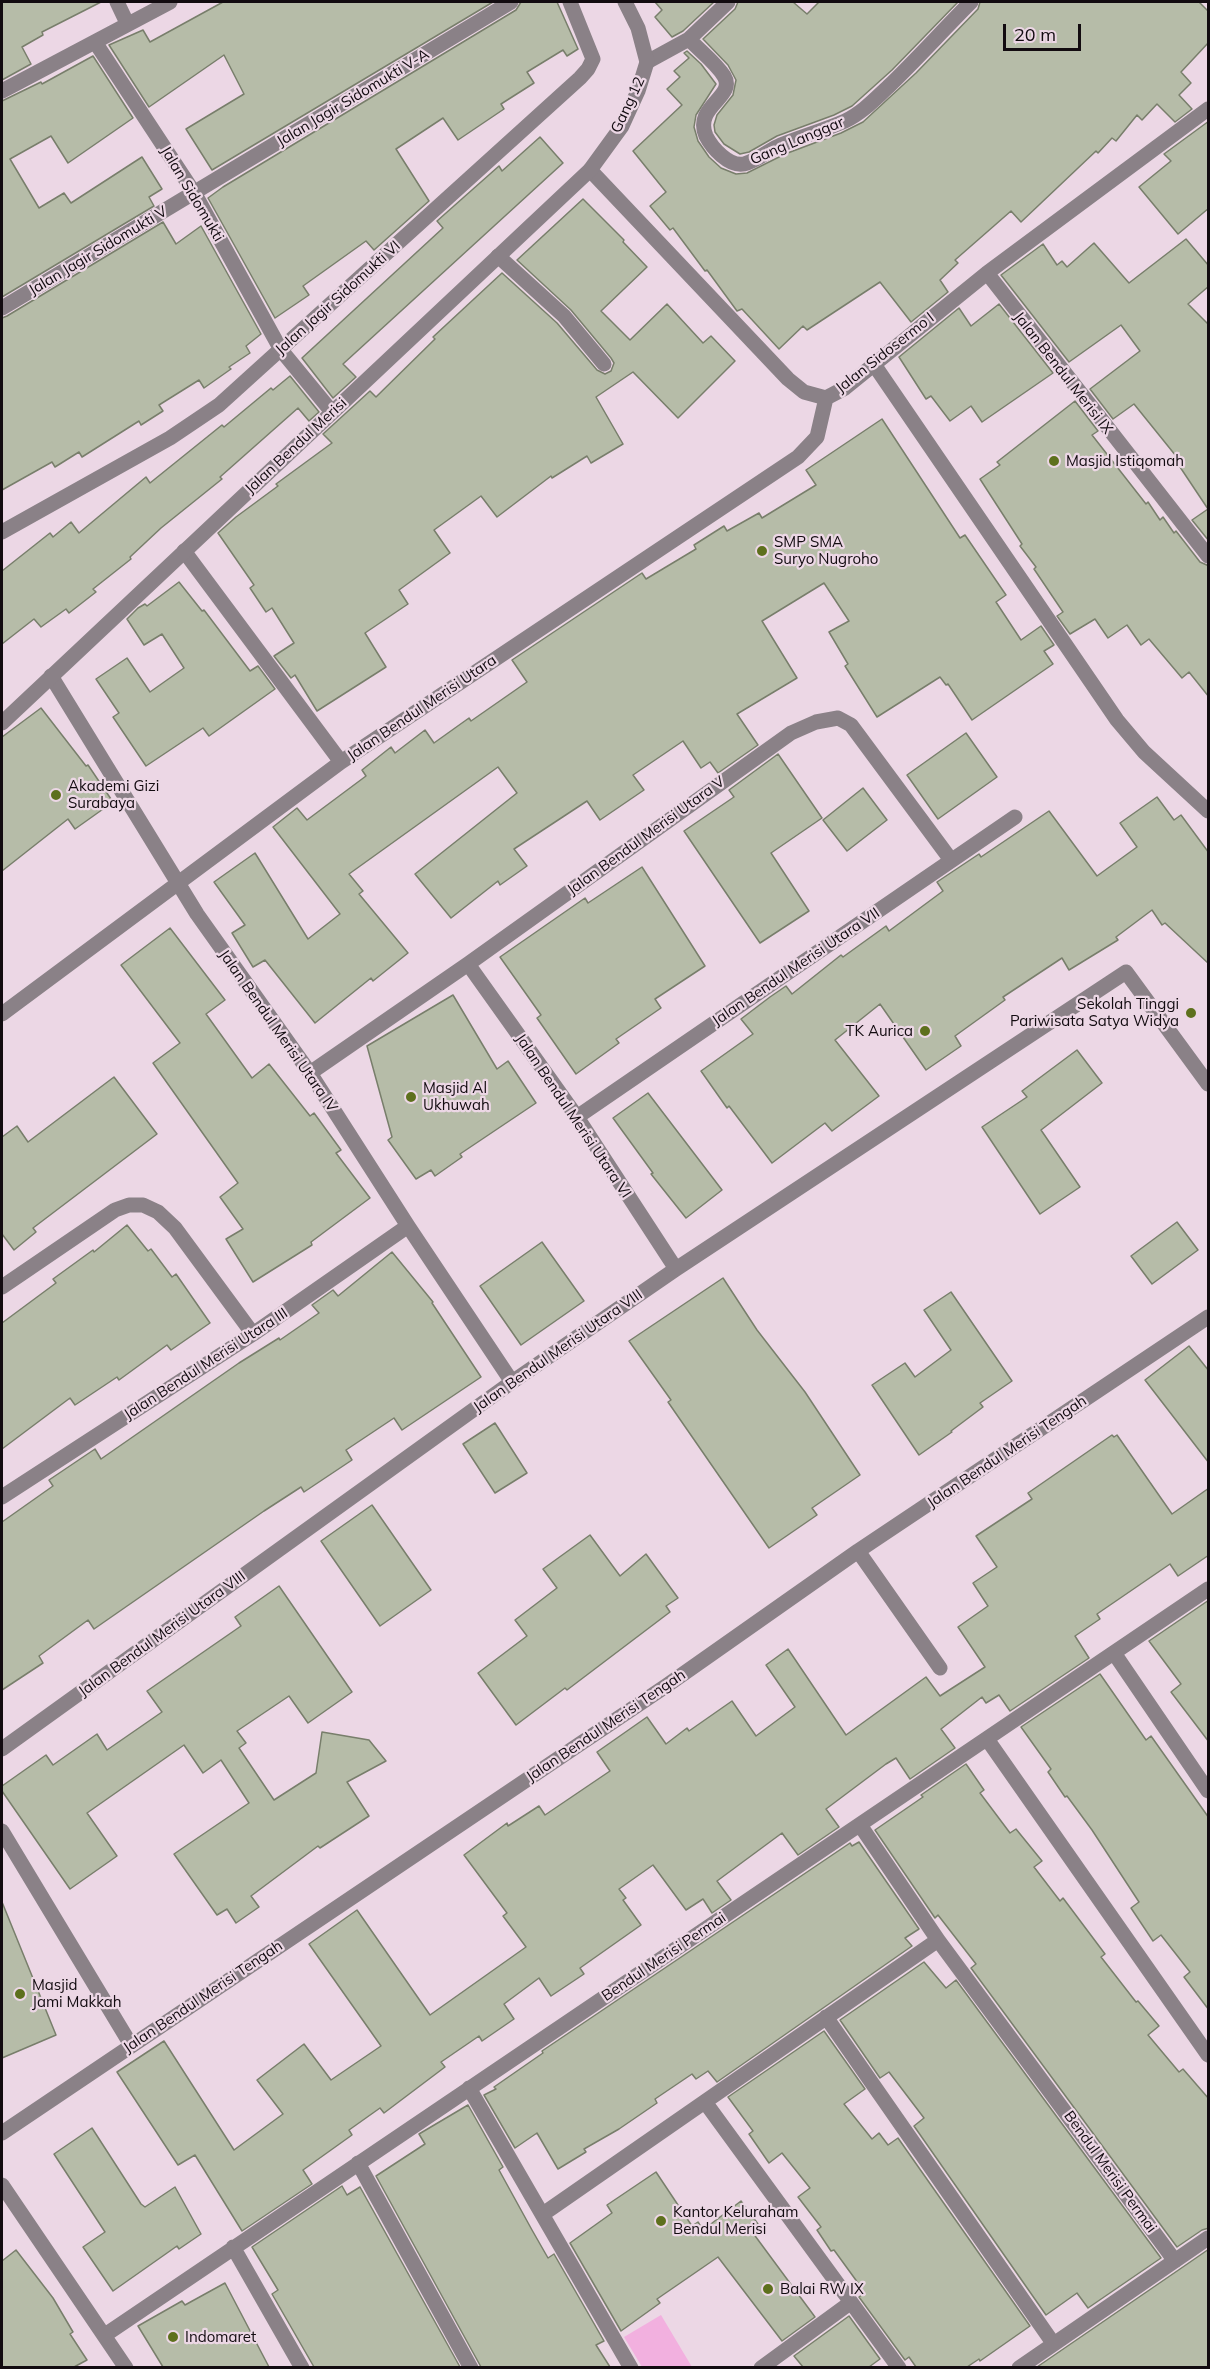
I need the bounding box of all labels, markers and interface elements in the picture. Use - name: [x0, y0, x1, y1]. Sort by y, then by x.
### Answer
- scale bar: [1006, 12, 1084, 50]
- text: 20 m: [1014, 23, 1056, 46]
- street label: Jalan Jagir Sidomukti V-A: [274, 45, 432, 151]
- street label: Gang 12: [607, 74, 649, 136]
- street label: Gang Langgar: [747, 113, 847, 169]
- street label: Jalan Sidomukti: [157, 143, 227, 245]
- street label: Jalan Jagir Sidomukti V: [26, 203, 170, 299]
- street label: Jalan Jagir Sidomukti VI: [272, 237, 404, 359]
- street label: Jalan Bendul Merisi IX: [1010, 308, 1116, 438]
- street label: Jalan Sidosermo I: [832, 309, 938, 397]
- street label: Jalan Bendul Merisi: [241, 394, 351, 498]
- place label: Masjid Istiqomah: [1066, 452, 1184, 470]
- marker: Masjid Istiqomah: [1047, 454, 1061, 468]
- place label: SMP SMA Suryo Nugroho: [774, 533, 878, 568]
- marker: SMP SMA Suryo Nugroho: [755, 544, 769, 558]
- street label: Jalan Bendul Merisi Utara: [344, 651, 500, 765]
- street label: Jalan Bendul Merisi Utara V: [564, 773, 728, 899]
- place label: Akademi Gizi Surabaya: [68, 777, 159, 812]
- marker: Akademi Gizi Surabaya: [49, 788, 63, 802]
- street label: Jalan Bendul Merisi Utara VII: [709, 904, 883, 1030]
- street label: Jalan Bendul Merisi Utara IV: [215, 946, 341, 1116]
- place label: Sekolah Tinggi Pariwisata Satya Widya: [1010, 995, 1179, 1030]
- marker: Sekolah Tinggi Pariwisata Satya Widya: [1184, 1006, 1198, 1020]
- place label: TK Aurica: [845, 1022, 913, 1040]
- marker: TK Aurica: [918, 1024, 932, 1038]
- street label: Jalan Bendul Merisi Utara VI: [511, 1030, 635, 1202]
- place label: Masjid Al Ukhuwah: [423, 1079, 490, 1114]
- marker: Masjid Al Ukhuwah: [404, 1090, 418, 1104]
- street label: Jalan Bendul Merisi Utara VIII: [470, 1286, 646, 1416]
- street label: Jalan Bendul Merisi Utara III: [121, 1304, 291, 1424]
- street label: Jalan Bendul Merisi Tengah: [924, 1392, 1090, 1512]
- street label: Jalan Bendul Merisi Utara VIII: [75, 1567, 249, 1701]
- street label: Jalan Bendul Merisi Tengah: [523, 1666, 689, 1786]
- street label: Bendul Merisi Permai: [598, 1909, 730, 2005]
- street label: Jalan Bendul Merisi Tengah: [120, 1937, 286, 2057]
- place label: Masjid Jami Makkah: [32, 1976, 122, 2011]
- marker: Masjid Jami Makkah: [13, 1987, 27, 2001]
- street label: Bendul Merisi Permai: [1060, 2108, 1160, 2236]
- place label: Kantor Keluraham Bendul Merisi: [673, 2203, 798, 2238]
- marker: Kantor Keluraham Bendul Merisi: [654, 2214, 668, 2228]
- place label: Balai RW IX: [780, 2280, 864, 2298]
- marker: Balai RW IX: [761, 2282, 775, 2296]
- place label: Indomaret: [185, 2328, 256, 2346]
- marker: Indomaret: [166, 2330, 180, 2344]

